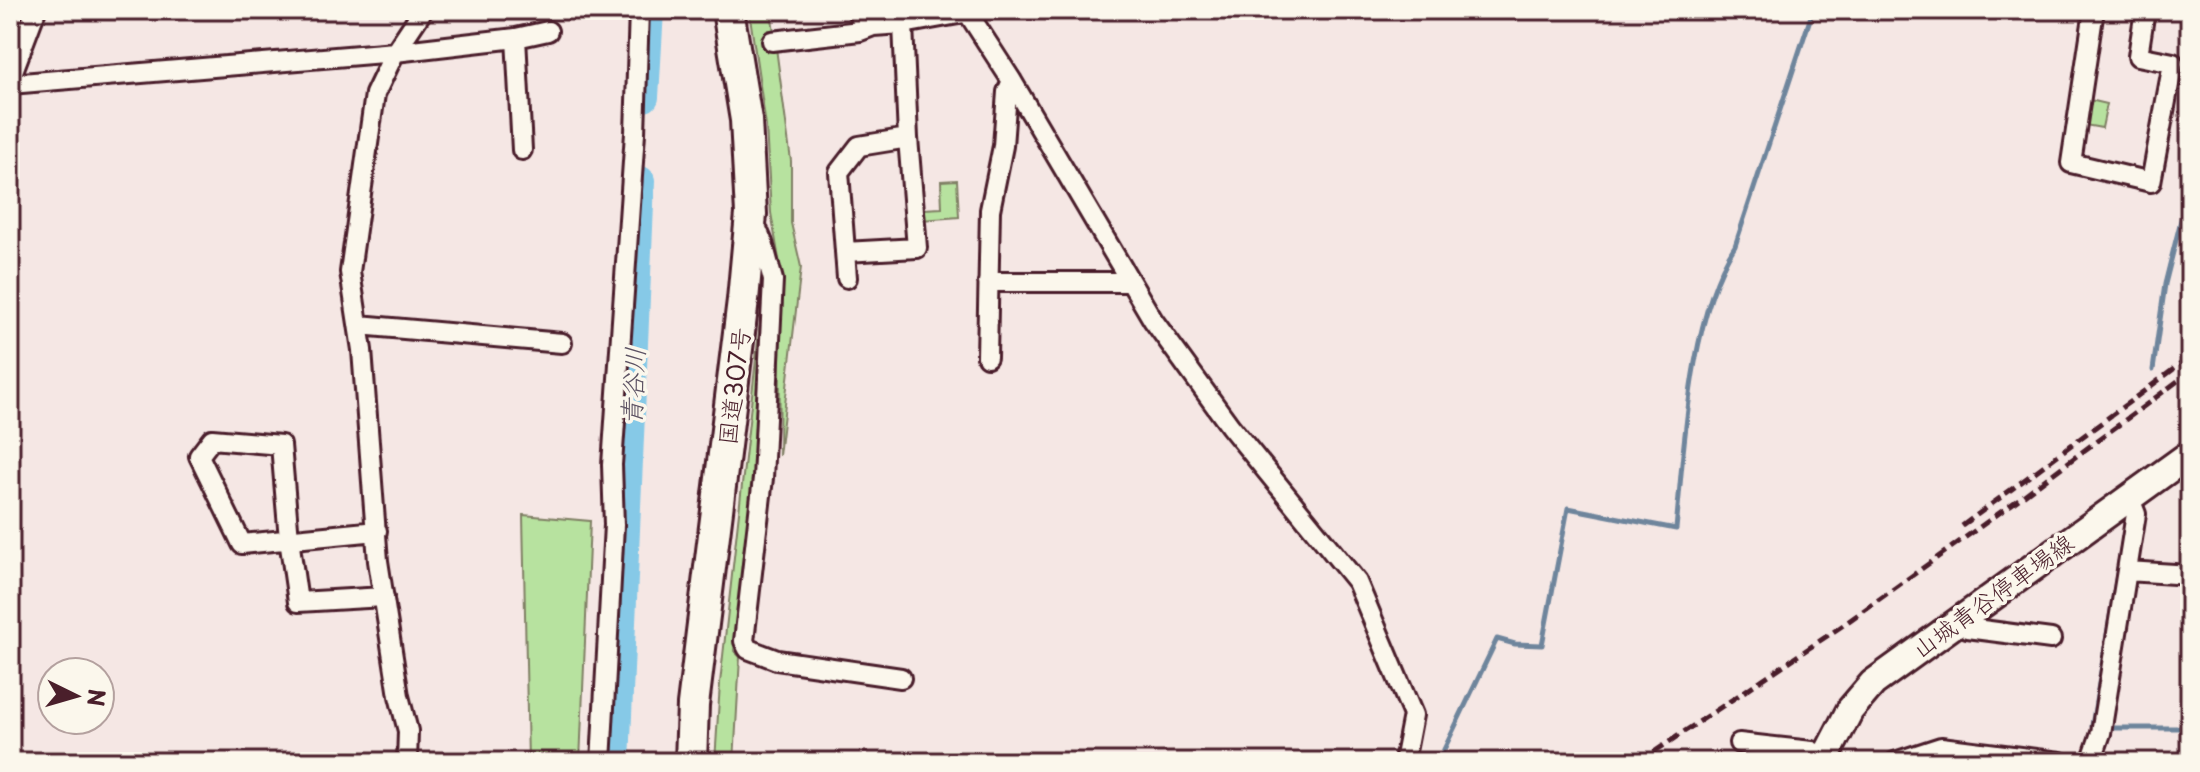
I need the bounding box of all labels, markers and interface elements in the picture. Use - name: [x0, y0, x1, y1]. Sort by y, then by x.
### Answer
- street label: 国道307号: [708, 325, 758, 447]
- water label: 青谷川: [610, 346, 654, 426]
- street label: 山城青谷停車場線: [1904, 524, 2080, 666]
- north arrow: [36, 656, 116, 736]
- text: N: [80, 688, 115, 708]

